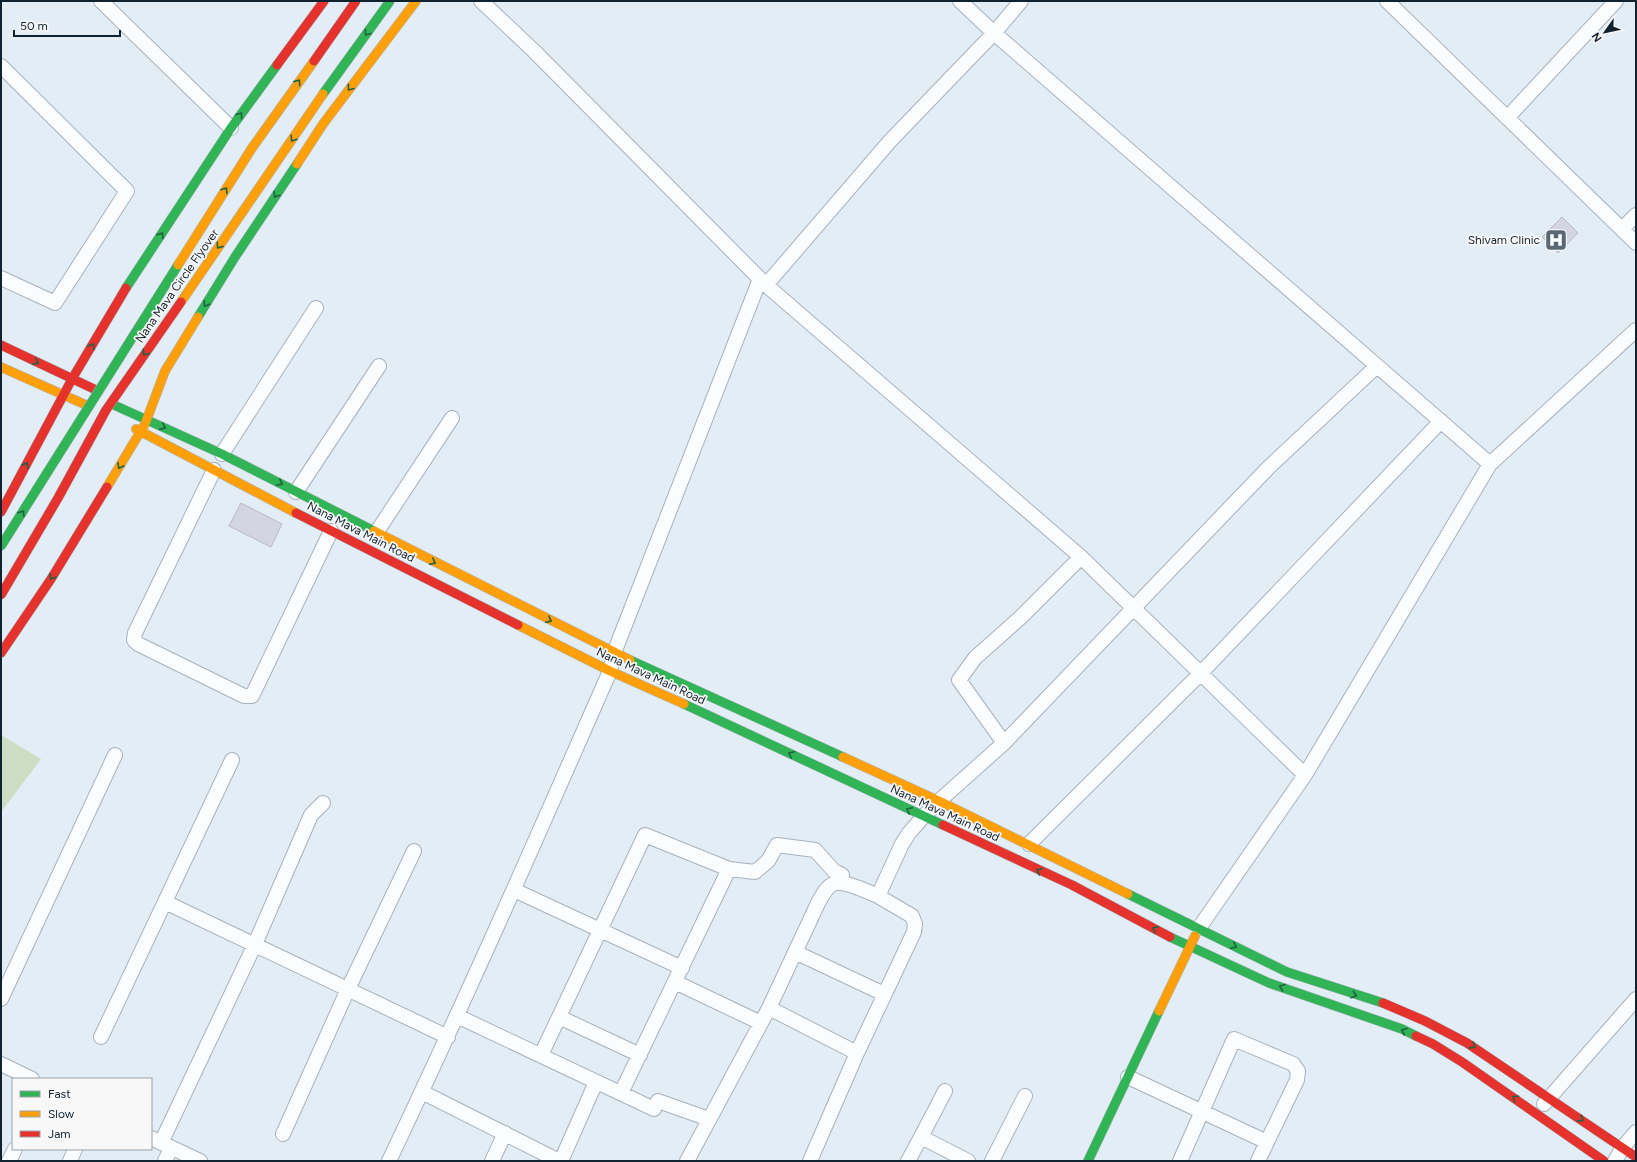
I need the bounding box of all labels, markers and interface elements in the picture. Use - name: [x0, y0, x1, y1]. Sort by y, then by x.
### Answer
- scale bar: [14, 12, 120, 38]
- north arrow: [1585, 12, 1625, 52]
- text: 50 m: [20, 19, 48, 33]
- one-way arrow: [365, 28, 372, 35]
- text: N: [1589, 30, 1605, 44]
- one-way arrow: [293, 80, 300, 87]
- one-way arrow: [348, 83, 355, 90]
- one-way arrow: [235, 113, 242, 120]
- one-way arrow: [290, 135, 298, 142]
- one-way arrow: [221, 187, 228, 194]
- one-way arrow: [274, 190, 281, 197]
- street label: Nana Mava Circle Flyover: [132, 226, 222, 346]
- hospital icon: Shivam Clinic: [1543, 227, 1569, 253]
- one-way arrow: [156, 233, 163, 240]
- place label: Shivam Clinic: [1468, 233, 1541, 247]
- one-way arrow: [217, 242, 224, 249]
- one-way arrow: [204, 300, 211, 307]
- one-way arrow: [87, 343, 94, 350]
- one-way arrow: [143, 349, 150, 356]
- one-way arrow: [32, 357, 39, 365]
- one-way arrow: [158, 422, 166, 430]
- one-way arrow: [22, 462, 29, 469]
- one-way arrow: [117, 462, 125, 469]
- one-way arrow: [275, 479, 283, 486]
- street label: Nana Mava Main Road: [305, 499, 417, 565]
- one-way arrow: [17, 510, 25, 517]
- one-way arrow: [429, 557, 436, 565]
- one-way arrow: [50, 572, 57, 579]
- one-way arrow: [545, 616, 552, 623]
- street label: Nana Mava Main Road: [594, 645, 708, 707]
- one-way arrow: [788, 751, 796, 759]
- street label: Nana Mava Main Road: [888, 782, 1002, 844]
- one-way arrow: [905, 807, 913, 815]
- one-way arrow: [1036, 867, 1043, 875]
- one-way arrow: [1152, 926, 1160, 934]
- one-way arrow: [1229, 941, 1237, 948]
- one-way arrow: [1278, 984, 1285, 992]
- one-way arrow: [1350, 990, 1357, 999]
- one-way arrow: [1401, 1027, 1408, 1035]
- one-way arrow: [1468, 1042, 1475, 1049]
- legend: [12, 1078, 152, 1150]
- text: Fast: [48, 1087, 71, 1101]
- one-way arrow: [1512, 1095, 1519, 1103]
- text: Slow: [48, 1107, 75, 1121]
- one-way arrow: [1577, 1114, 1584, 1121]
- text: Jam: [48, 1127, 71, 1141]

